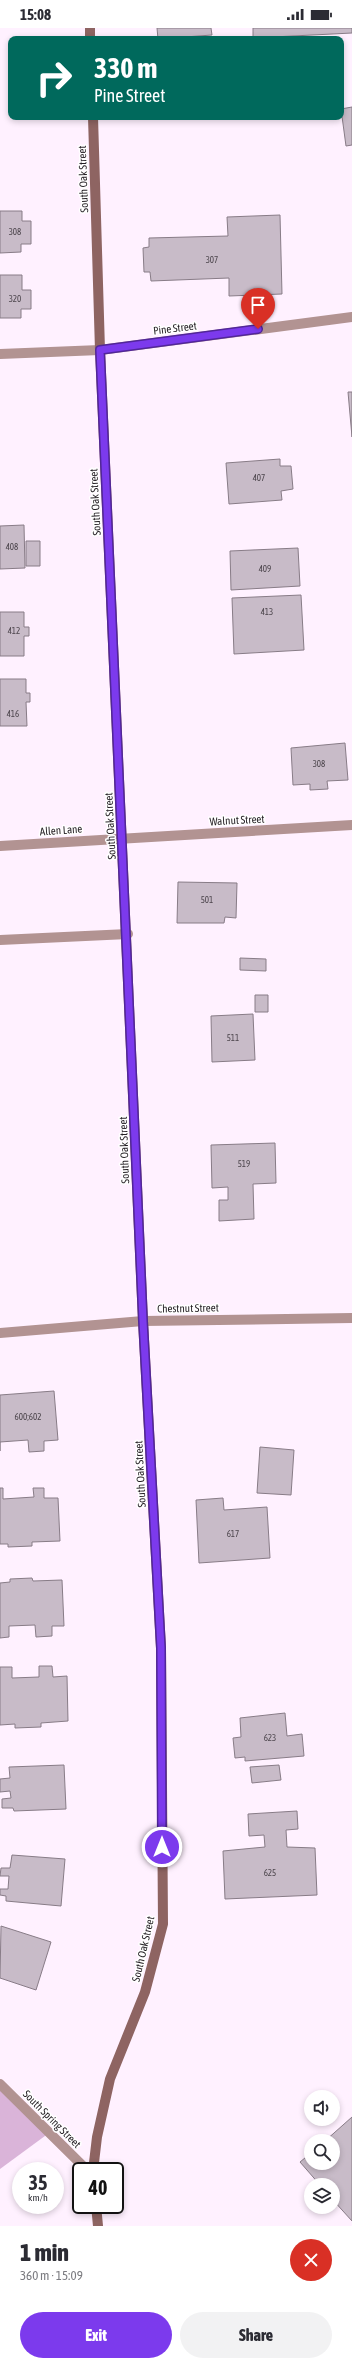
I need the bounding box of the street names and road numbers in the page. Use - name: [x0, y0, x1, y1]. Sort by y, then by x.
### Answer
- street label: South Oak Street: [76, 145, 90, 213]
- street label: Pine Street: [153, 319, 197, 337]
- street label: South Oak Street: [87, 468, 103, 536]
- street label: South Oak Street: [102, 792, 118, 860]
- street label: Walnut Street: [209, 813, 265, 827]
- street label: Allen Lane: [39, 823, 83, 837]
- street label: South Oak Street: [117, 1116, 131, 1184]
- street label: Chestnut Street: [157, 1301, 219, 1315]
- street label: South Oak Street: [132, 1440, 148, 1508]
- street label: South Oak Street: [130, 1915, 156, 1983]
- street label: South Spring Street: [21, 2088, 83, 2150]

